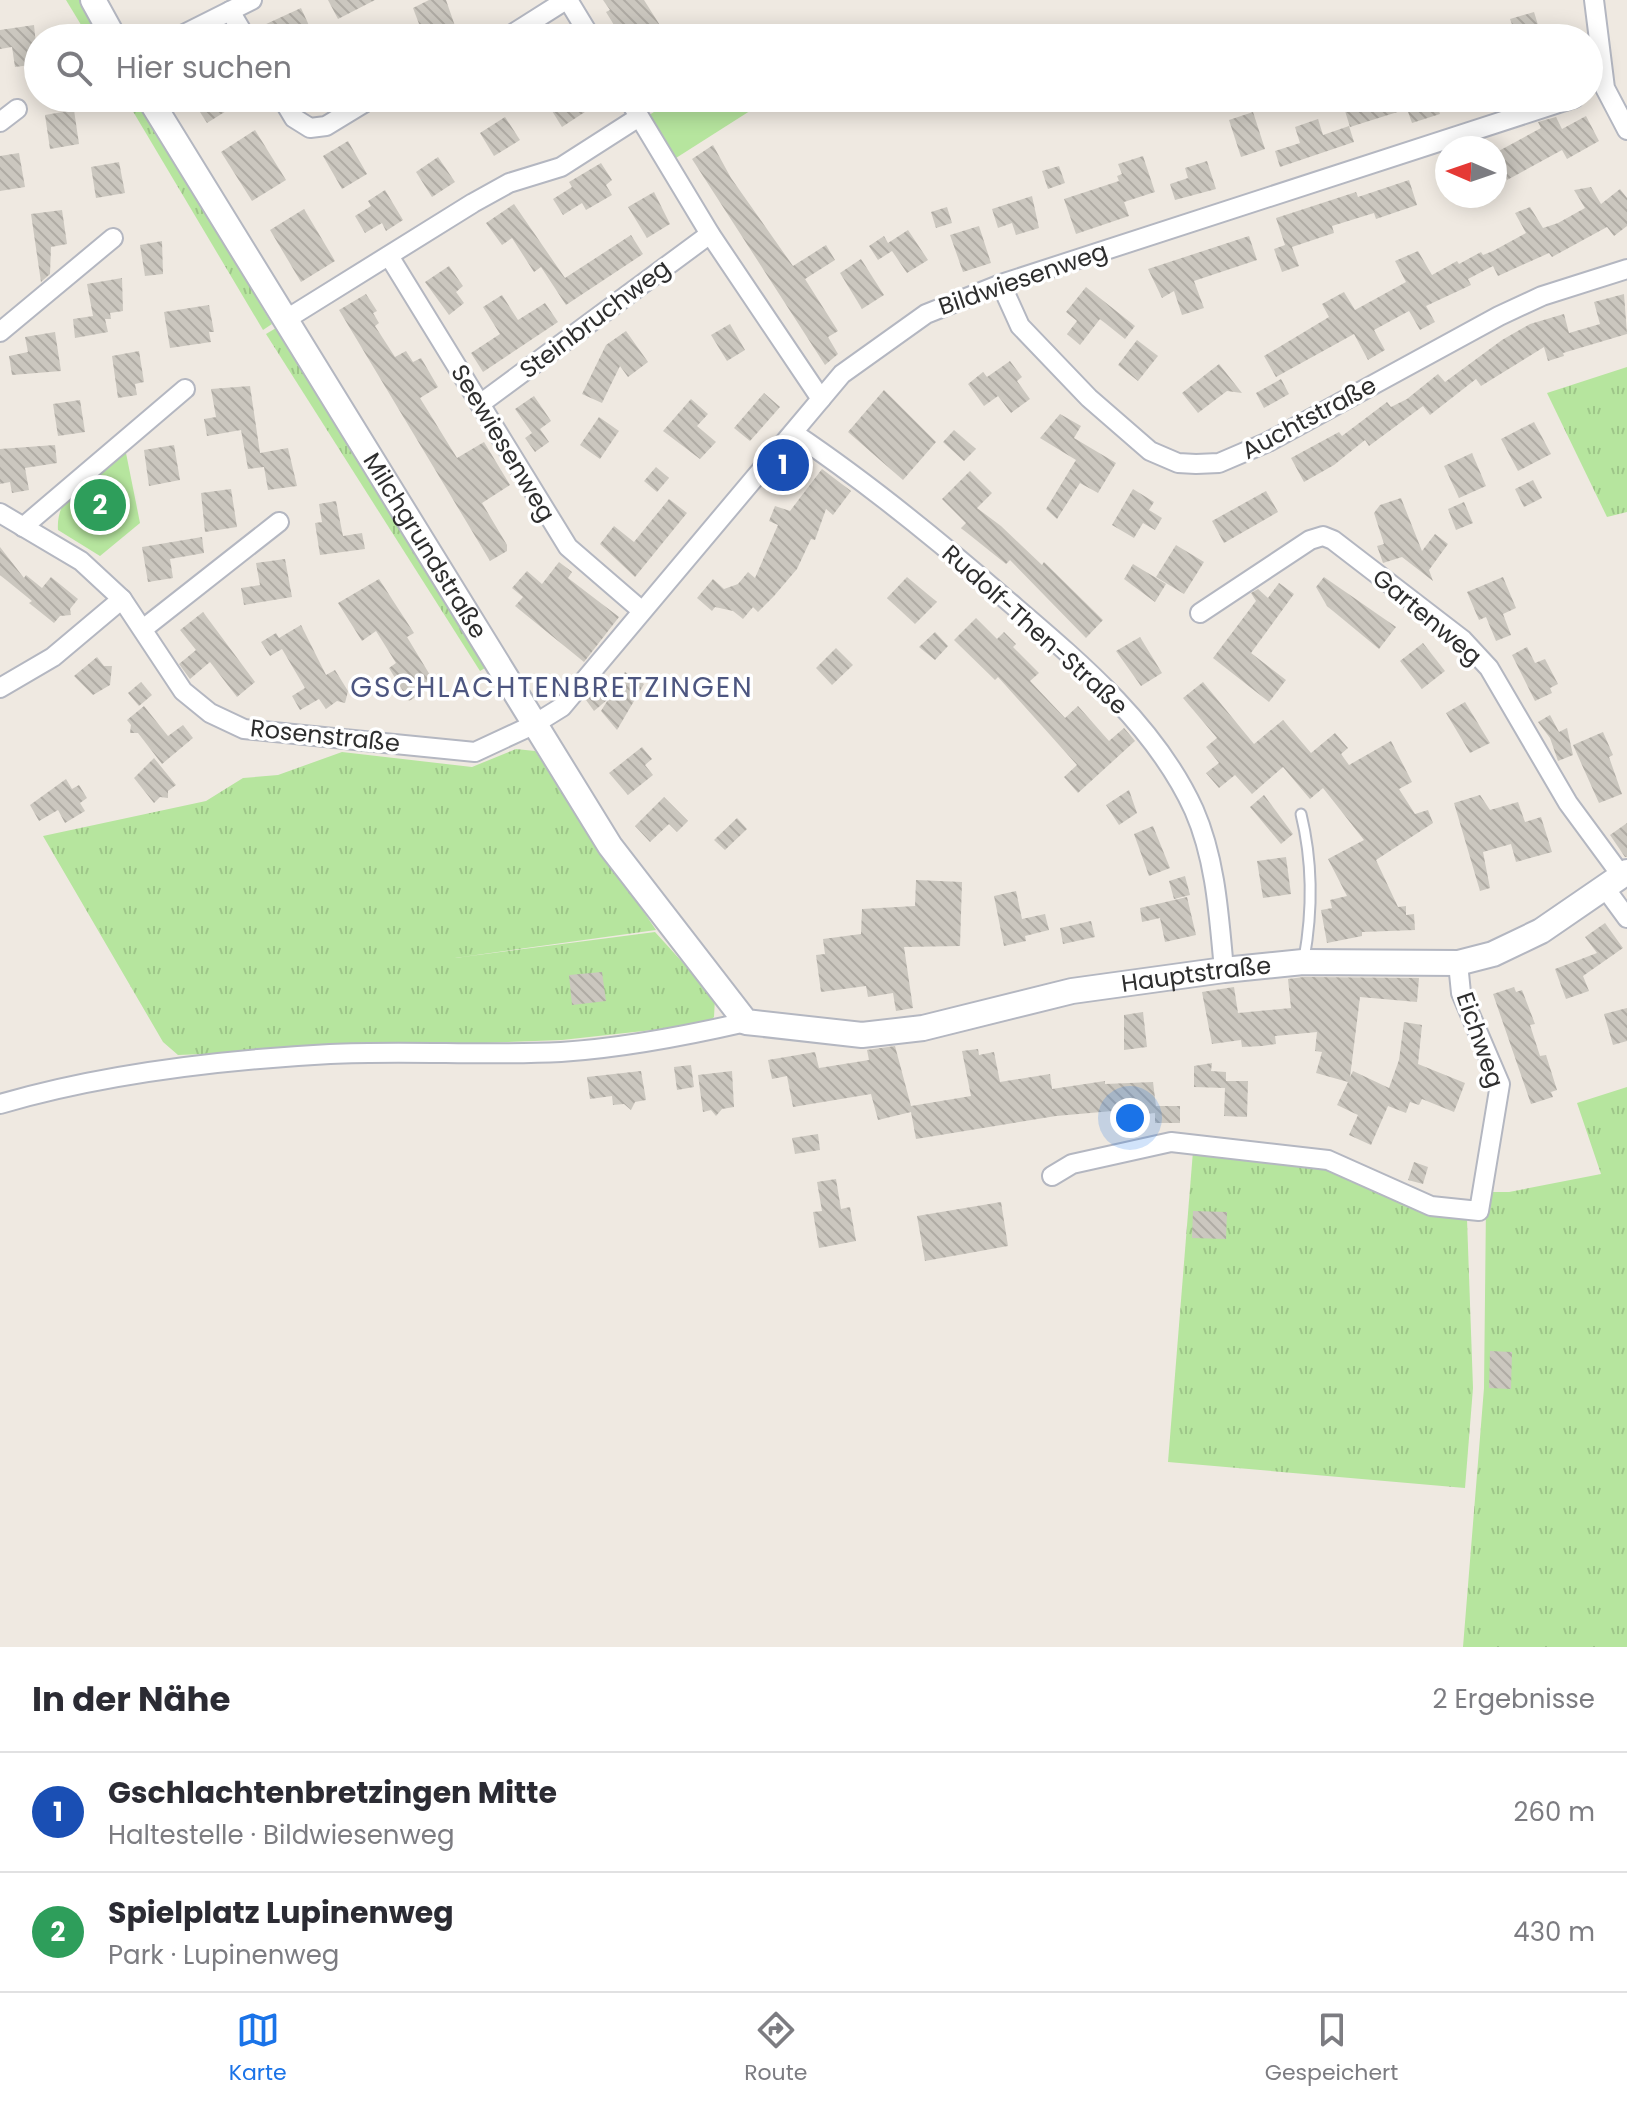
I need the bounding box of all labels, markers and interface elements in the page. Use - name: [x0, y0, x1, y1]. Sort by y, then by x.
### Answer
- search box: [24, 24, 1603, 112]
- icon: search: [52, 46, 96, 90]
- text: Hier suchen: [116, 46, 292, 89]
- north arrow: [1435, 136, 1507, 208]
- street label: Bildwiesenweg: [934, 234, 1112, 323]
- street label: Steinbruchweg: [513, 251, 677, 386]
- street label: Seewiesenweg: [443, 358, 563, 527]
- street label: Auchtstraße: [1236, 368, 1382, 467]
- pin: 1: [757, 435, 809, 495]
- street label: Milchgrundstraße: [356, 446, 495, 645]
- pin: 2: [74, 475, 126, 535]
- street label: Rudolf-Then-Straße: [935, 537, 1135, 722]
- street label: Gartenweg: [1366, 561, 1489, 672]
- district label: GSCHLACHTENBRETZINGEN: [350, 668, 754, 707]
- street label: Rosenstraße: [249, 711, 402, 760]
- street label: Hauptstraße: [1119, 948, 1273, 1000]
- street label: Eichweg: [1449, 988, 1512, 1092]
- your location: [1110, 1098, 1150, 1138]
- text: In der Nähe: [32, 1675, 230, 1723]
- text: 2 Ergebnisse: [1432, 1681, 1595, 1717]
- text: Gschlachtenbretzingen Mitte: [108, 1771, 557, 1814]
- text: 1: [53, 1794, 63, 1830]
- text: 260 m: [1513, 1794, 1595, 1830]
- text: Haltestelle · Bildwiesenweg: [108, 1817, 455, 1853]
- text: Spielplatz Lupinenweg: [108, 1891, 454, 1934]
- text: 2: [51, 1914, 65, 1950]
- text: 430 m: [1513, 1914, 1595, 1950]
- text: Park · Lupinenweg: [108, 1937, 339, 1973]
- tab: Karte: [229, 2008, 287, 2089]
- tab: Route: [744, 2008, 807, 2089]
- tab: Gespeichert: [1265, 2008, 1398, 2089]

